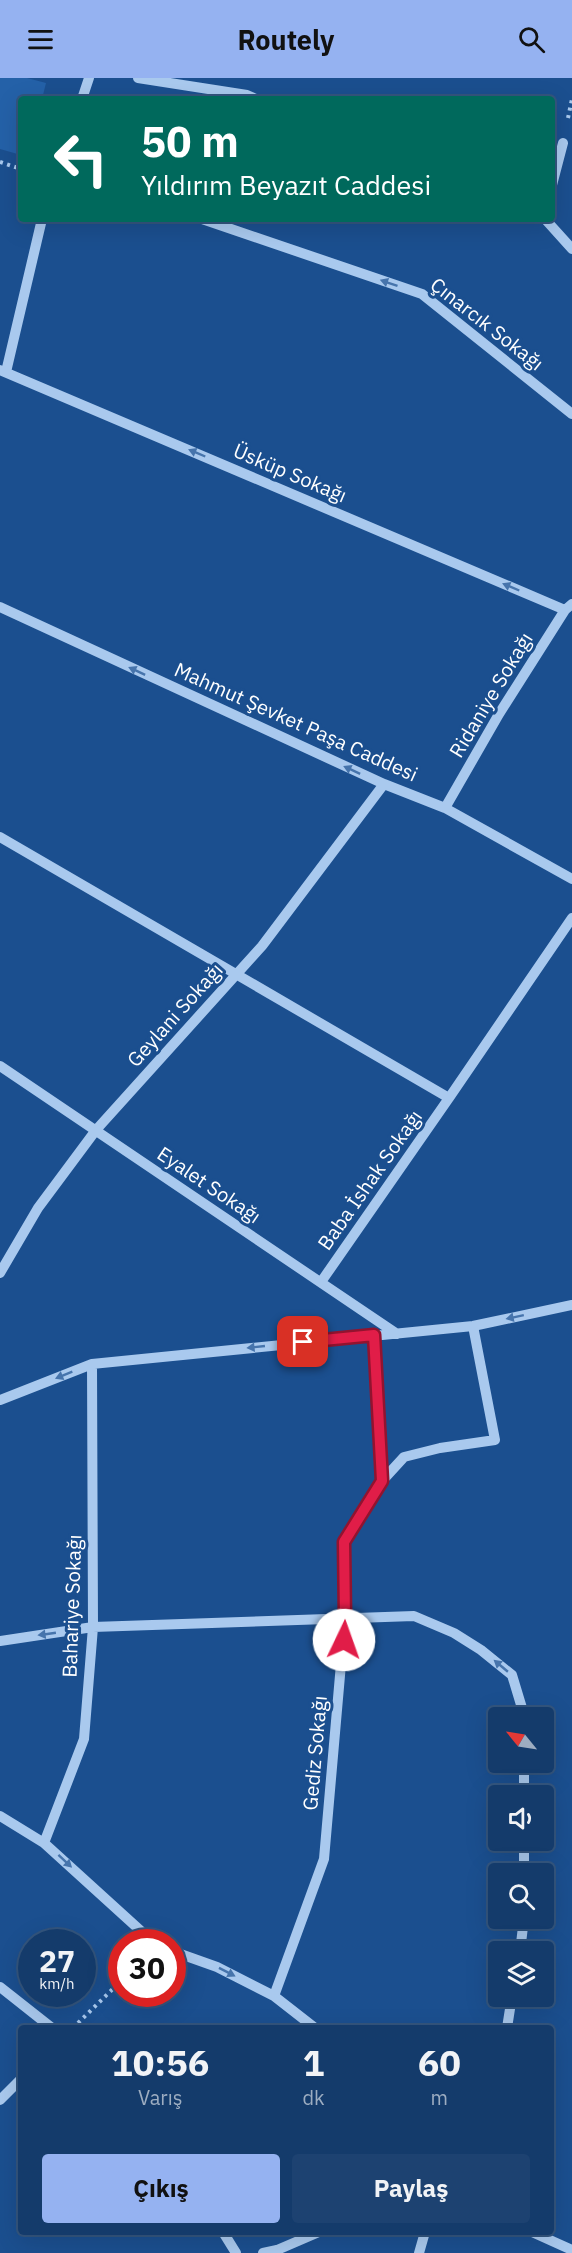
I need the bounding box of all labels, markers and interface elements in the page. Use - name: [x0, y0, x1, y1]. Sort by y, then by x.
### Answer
- text: Routely: [238, 22, 334, 57]
- icon: menu: [24, 23, 57, 56]
- icon: search: [515, 23, 548, 56]
- text: 50 m: [141, 114, 239, 169]
- icon: left: [42, 120, 120, 198]
- text: Yıldırım Beyazıt Caddesi: [141, 167, 431, 202]
- street label: Çınarcık Sokağı: [425, 271, 549, 376]
- one-way arrow: [380, 277, 398, 287]
- street label: Üsküp Sokağı: [229, 436, 351, 509]
- one-way arrow: [187, 448, 205, 458]
- one-way arrow: [502, 582, 520, 592]
- street label: Ridaniye Sokağı: [443, 627, 539, 762]
- street label: Mahmut Şevket Paşa Caddesi: [170, 656, 422, 788]
- one-way arrow: [129, 666, 146, 675]
- one-way arrow: [344, 765, 361, 774]
- street label: Geylani Sokağı: [121, 957, 229, 1073]
- street label: Baba İshak Sokağı: [311, 1104, 428, 1255]
- street label: Eyalet Sokağı: [152, 1140, 266, 1229]
- one-way arrow: [505, 1313, 524, 1322]
- pin: [277, 1316, 328, 1367]
- icon: arrive: [286, 1325, 319, 1358]
- one-way arrow: [246, 1342, 265, 1352]
- one-way arrow: [54, 1370, 72, 1380]
- street label: Bahariye Sokağı: [56, 1534, 87, 1678]
- position arrow: [312, 1608, 376, 1672]
- one-way arrow: [37, 1629, 56, 1638]
- one-way arrow: [494, 1660, 509, 1673]
- street label: Gediz Sokağı: [296, 1694, 333, 1811]
- north arrow: [488, 1707, 554, 1773]
- map controls: [488, 1707, 554, 2007]
- button: sound: [488, 1785, 554, 1851]
- one-way arrow: [57, 1854, 72, 1867]
- button: search: [488, 1863, 554, 1929]
- speed limit sign: 30: [108, 1929, 186, 2007]
- text: 27: [39, 1941, 75, 1980]
- button: layers: [488, 1941, 554, 2007]
- one-way arrow: [218, 1967, 236, 1977]
- text: km/h: [39, 1974, 75, 1993]
- text: 10:56: [111, 2039, 209, 2086]
- text: 1: [303, 2039, 324, 2086]
- text: 60: [418, 2039, 461, 2086]
- text: Varış: [138, 2084, 182, 2111]
- text: dk: [302, 2084, 325, 2111]
- text: m: [431, 2084, 448, 2111]
- button: Çıkış: [42, 2154, 280, 2223]
- button: Paylaş: [292, 2154, 530, 2223]

